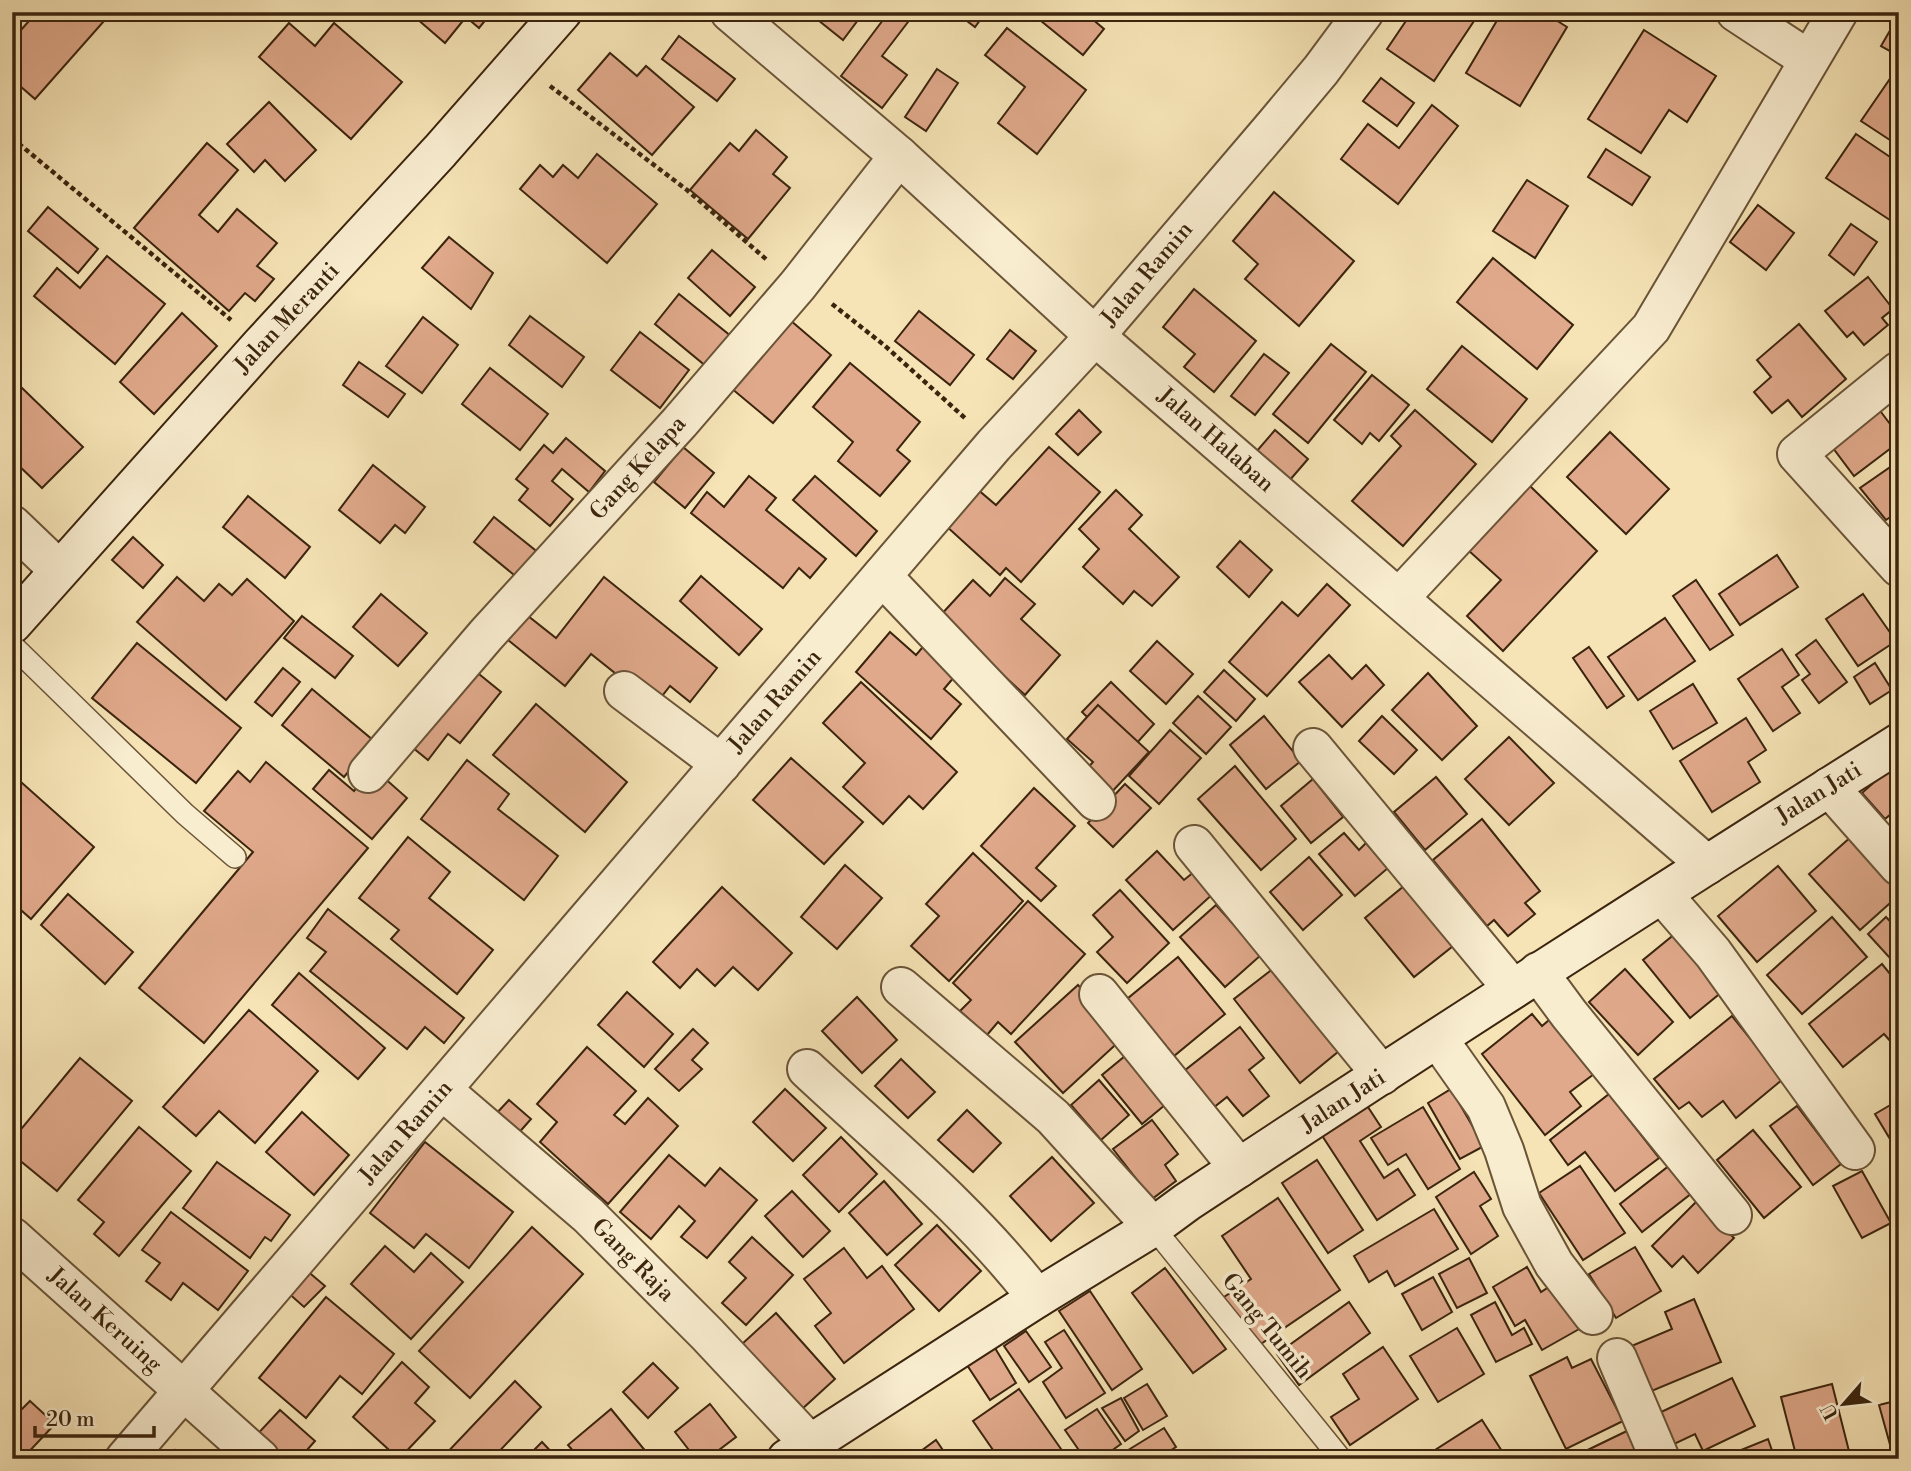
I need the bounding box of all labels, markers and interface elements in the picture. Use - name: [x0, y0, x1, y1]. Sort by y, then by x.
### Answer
- street label: Jalan Ramin: [1095, 216, 1199, 333]
- street label: Jalan Meranti: [228, 257, 345, 380]
- street label: Jalan Halaban: [1151, 381, 1280, 498]
- street label: Gang Kelapa: [584, 410, 692, 526]
- street label: Jalan Ramin: [722, 643, 828, 759]
- street label: Jalan Jati: [1770, 756, 1867, 831]
- street label: Jalan Jati: [1295, 1063, 1391, 1139]
- street label: Jalan Ramin: [353, 1074, 459, 1190]
- street label: Gang Raja: [586, 1213, 681, 1308]
- street label: Jalan Keruing: [42, 1261, 168, 1378]
- street label: Gang Tumih: [1216, 1268, 1318, 1385]
- north arrow: [1810, 1370, 1880, 1440]
- scale bar: [35, 1394, 154, 1438]
- text: U: [1816, 1399, 1844, 1424]
- text: 20 m: [46, 1407, 95, 1433]

